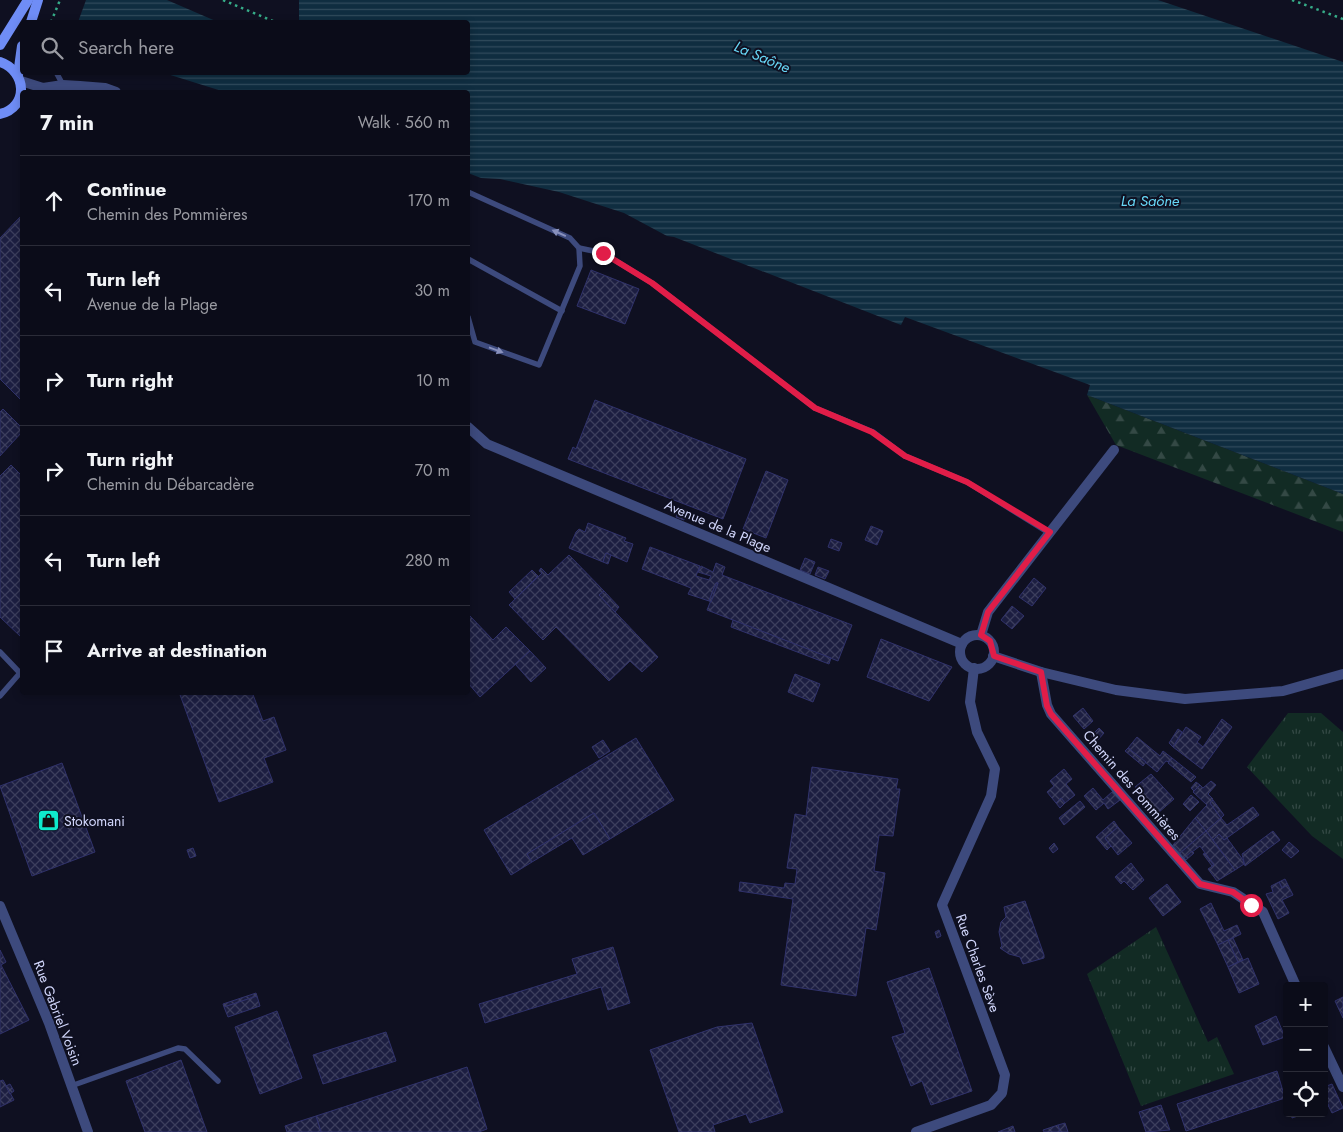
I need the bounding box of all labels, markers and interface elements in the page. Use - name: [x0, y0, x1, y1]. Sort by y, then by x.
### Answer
- search box: [20, 20, 470, 75]
- icon: search: [38, 34, 66, 62]
- text: Search here: [78, 34, 174, 61]
- water label: La Saône: [731, 35, 794, 79]
- text: 7 min: [40, 108, 94, 138]
- text: Walk · 560 m: [358, 111, 450, 134]
- text: Continue: [87, 176, 166, 203]
- icon: ahead: [40, 187, 68, 215]
- text: 170 m: [408, 189, 450, 212]
- water label: La Saône: [1121, 190, 1180, 212]
- text: Chemin des Pommières: [87, 203, 247, 226]
- one-way arrow: [552, 229, 566, 237]
- route end: [592, 242, 615, 265]
- text: Turn left: [87, 266, 160, 293]
- icon: left: [40, 277, 68, 305]
- text: 30 m: [414, 279, 450, 302]
- text: Avenue de la Plage: [87, 293, 217, 316]
- one-way arrow: [488, 347, 503, 354]
- icon: right: [40, 367, 68, 395]
- text: Turn right: [87, 367, 173, 394]
- text: 10 m: [416, 369, 450, 392]
- text: Turn right: [87, 446, 173, 473]
- icon: right: [40, 457, 68, 485]
- text: 70 m: [415, 459, 450, 482]
- text: Chemin du Débarcadère: [87, 473, 254, 496]
- street label: Avenue de la Plage: [662, 494, 774, 558]
- icon: left: [40, 547, 68, 575]
- text: Turn left: [87, 547, 160, 574]
- text: 280 m: [405, 549, 450, 572]
- icon: arrive: [40, 637, 68, 665]
- text: Arrive at destination: [87, 637, 267, 664]
- street label: Chemin des Pommières: [1078, 725, 1186, 845]
- shop icon: Stokomani: [36, 809, 60, 833]
- place label: Stokomani: [64, 811, 125, 831]
- route start: [1240, 894, 1263, 917]
- street label: Rue Charles Sève: [951, 911, 1005, 1015]
- street label: Rue Gabriel Voisin: [29, 957, 87, 1069]
- map controls: [1283, 982, 1328, 1117]
- button: +: [1283, 982, 1328, 1027]
- button: −: [1283, 1027, 1328, 1072]
- button: locate: [1283, 1072, 1328, 1117]

